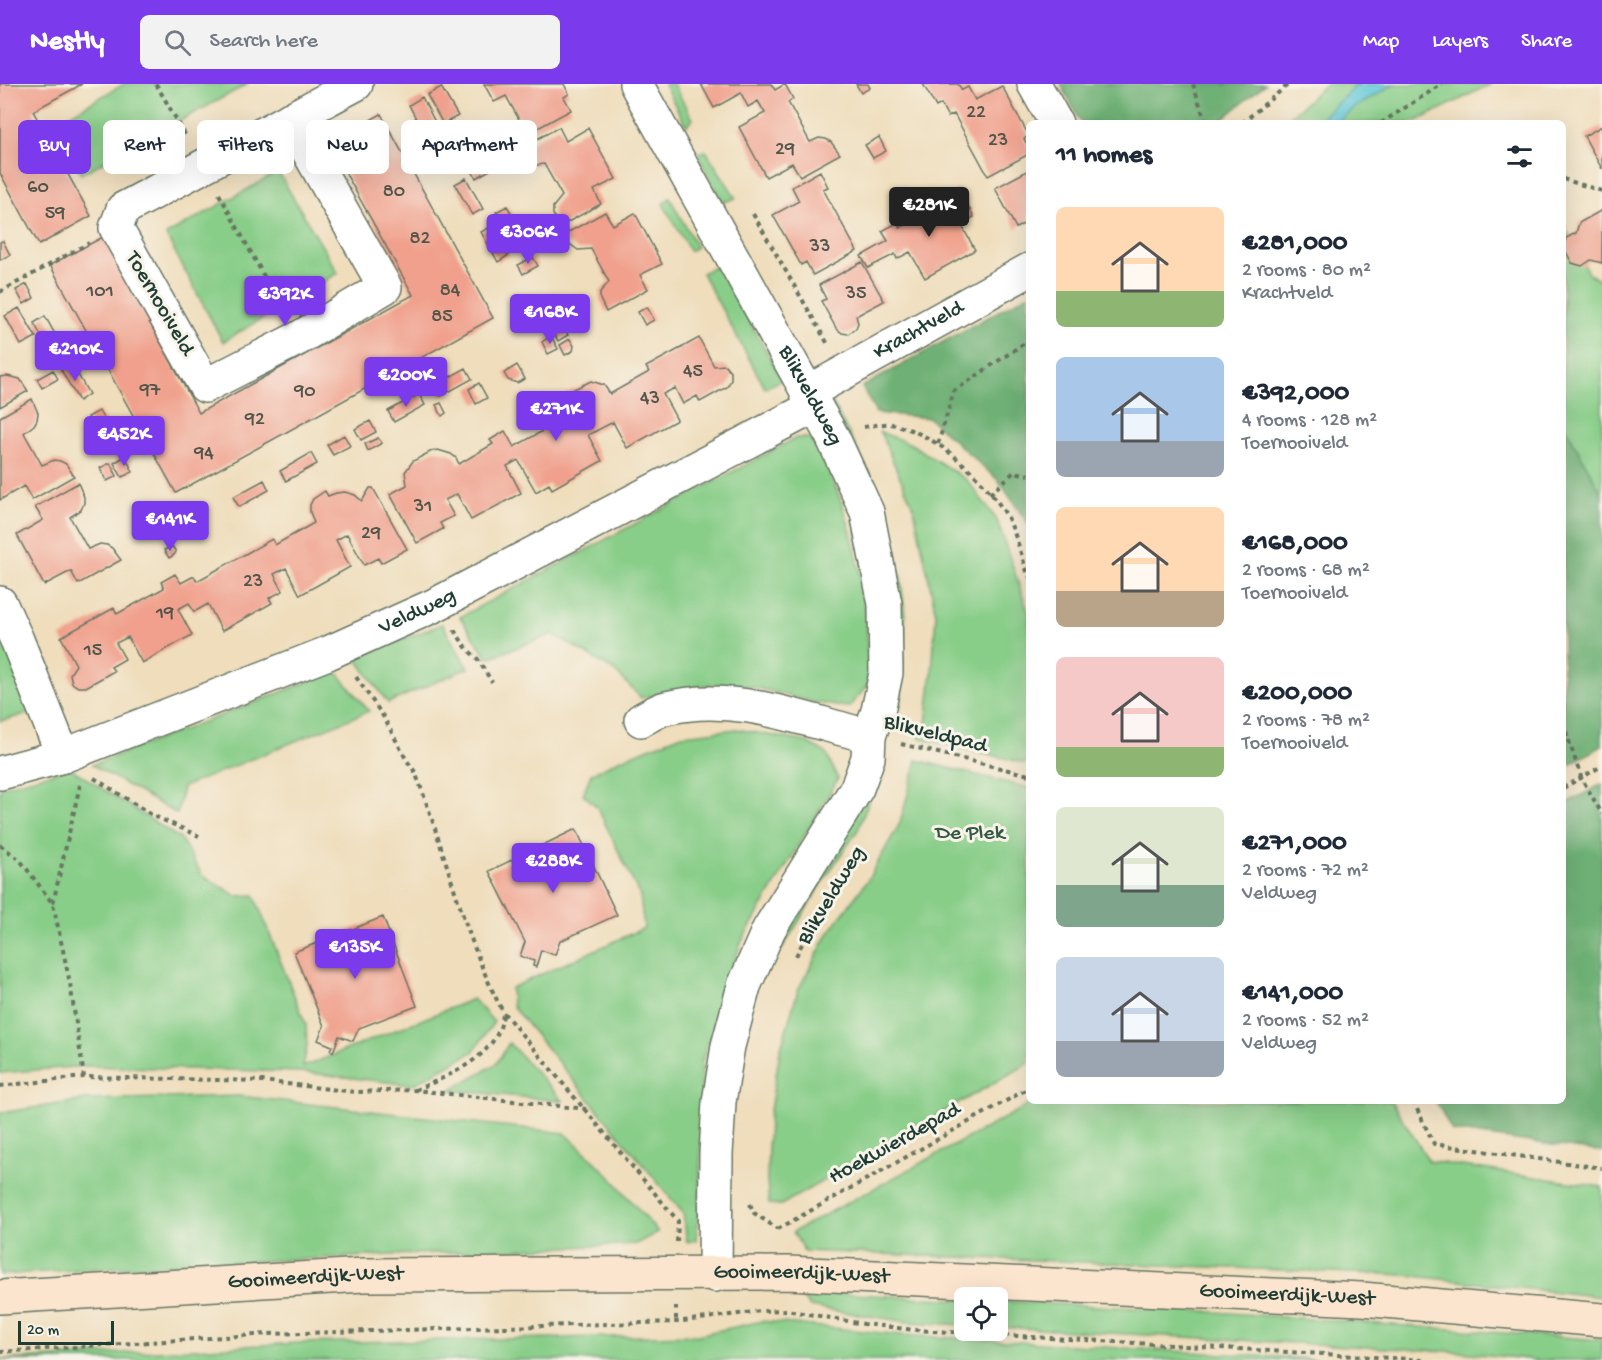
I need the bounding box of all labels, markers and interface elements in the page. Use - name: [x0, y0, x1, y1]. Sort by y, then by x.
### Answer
- search box: [140, 15, 560, 69]
- text: Nestly: [30, 26, 104, 59]
- icon: search: [161, 26, 194, 59]
- text: Search here: [209, 29, 318, 55]
- text: Map: [1363, 30, 1399, 55]
- text: Layers: [1432, 30, 1488, 55]
- text: Share: [1521, 30, 1572, 55]
- house number: 22: [966, 102, 986, 125]
- chip: Buy: [18, 120, 91, 174]
- chip: Rent: [103, 120, 185, 174]
- chip: Filters: [197, 120, 294, 174]
- chip: New: [306, 120, 389, 174]
- chip: Apartment: [401, 120, 537, 174]
- house number: 23: [988, 130, 1008, 153]
- house number: 29: [775, 139, 795, 162]
- icon: filters: [1503, 140, 1536, 173]
- text: 11 homes: [1056, 141, 1152, 172]
- house number: 60: [27, 177, 49, 200]
- house number: 80: [383, 181, 405, 204]
- pin: €281K: [887, 187, 971, 238]
- text: €281K: [903, 195, 955, 218]
- house number: 59: [45, 203, 65, 226]
- pin: €306K: [486, 214, 570, 265]
- text: €306K: [501, 222, 555, 245]
- house number: 82: [410, 228, 431, 251]
- text: €281,000: [1242, 229, 1347, 260]
- icon: home: [1104, 231, 1176, 303]
- house number: 33: [809, 236, 830, 259]
- street label: Toernooiveld: [118, 246, 200, 362]
- text: 2 rooms · 80 m²: [1242, 260, 1371, 283]
- pin: €392K: [243, 276, 327, 327]
- house number: 84: [440, 280, 461, 303]
- house number: 101: [85, 281, 114, 304]
- house number: 35: [845, 283, 866, 306]
- text: Krachtveld: [1242, 283, 1332, 306]
- text: €392K: [258, 284, 312, 307]
- pin: €168K: [508, 294, 592, 345]
- street label: Krachtveld: [869, 295, 971, 366]
- text: €168K: [524, 302, 576, 325]
- house number: 85: [431, 306, 453, 329]
- pin: €210K: [33, 331, 117, 382]
- text: €210K: [49, 339, 101, 362]
- street label: Blikveldweg: [771, 340, 848, 450]
- pin: €200K: [364, 357, 448, 408]
- house number: 45: [683, 361, 703, 384]
- text: €200K: [378, 365, 434, 388]
- text: €392,000: [1242, 379, 1349, 410]
- house number: 97: [139, 380, 161, 403]
- house number: 90: [293, 381, 316, 404]
- icon: home: [1104, 381, 1176, 453]
- house number: 43: [640, 388, 660, 411]
- pin: €271K: [514, 391, 598, 442]
- text: €271K: [530, 399, 582, 422]
- house number: 92: [244, 409, 265, 432]
- text: 4 rooms · 128 m²: [1242, 410, 1377, 433]
- pin: €452K: [82, 416, 166, 467]
- text: €452K: [98, 424, 150, 447]
- text: Toernooiveld: [1242, 433, 1347, 456]
- house number: 94: [193, 443, 214, 466]
- house number: 31: [413, 496, 432, 519]
- pin: €141K: [128, 501, 212, 552]
- text: €141K: [146, 509, 194, 532]
- house number: 29: [361, 523, 381, 546]
- text: €168,000: [1242, 529, 1348, 560]
- icon: home: [1104, 531, 1176, 603]
- text: 2 rooms · 68 m²: [1242, 560, 1370, 583]
- house number: 23: [243, 571, 263, 594]
- street label: Veldweg: [374, 583, 461, 642]
- text: Toernooiveld: [1242, 583, 1347, 606]
- house number: 19: [155, 603, 174, 626]
- house number: 15: [83, 640, 102, 663]
- text: €200,000: [1242, 679, 1352, 710]
- icon: home: [1104, 681, 1176, 753]
- street label: Blikveldpad: [880, 709, 991, 761]
- text: 2 rooms · 78 m²: [1242, 710, 1370, 733]
- text: Toernooiveld: [1242, 733, 1347, 756]
- park label: De Plek: [933, 821, 1007, 847]
- text: €271,000: [1242, 829, 1347, 860]
- icon: home: [1104, 831, 1176, 903]
- street label: Blikveldweg: [792, 842, 872, 951]
- pin: €288K: [511, 843, 595, 894]
- text: €288K: [526, 851, 580, 874]
- text: 2 rooms · 72 m²: [1242, 860, 1369, 883]
- text: Veldweg: [1242, 883, 1317, 906]
- pin: €135K: [313, 929, 397, 980]
- text: €135K: [329, 937, 381, 960]
- text: €141,000: [1242, 979, 1343, 1010]
- icon: home: [1104, 981, 1176, 1053]
- text: 2 rooms · 52 m²: [1242, 1010, 1369, 1033]
- text: Veldweg: [1242, 1033, 1317, 1056]
- street label: Hoekwierdepad: [825, 1096, 967, 1191]
- street label: Gooimeerdijk-West: [713, 1260, 892, 1291]
- street label: Gooimeerdijk-West: [227, 1262, 405, 1296]
- street label: Gooimeerdijk-West: [1199, 1279, 1378, 1313]
- map controls: [954, 1287, 1008, 1341]
- button: locate: [954, 1287, 1008, 1341]
- scale bar: [18, 1318, 114, 1346]
- text: 20 m: [27, 1322, 59, 1341]

